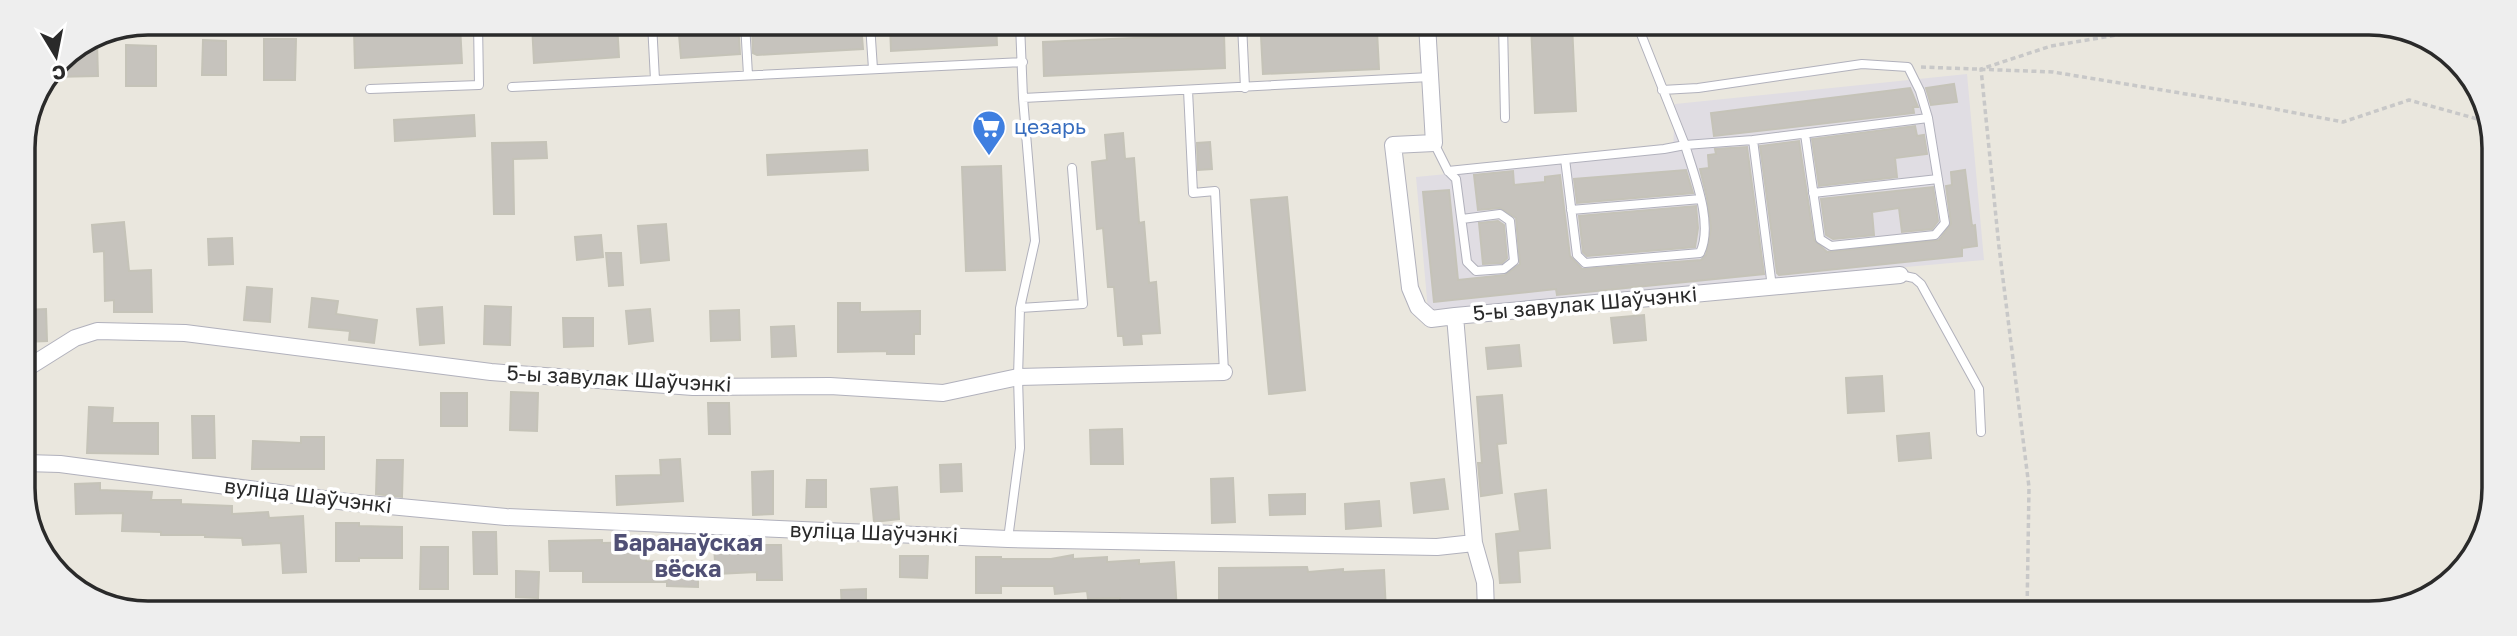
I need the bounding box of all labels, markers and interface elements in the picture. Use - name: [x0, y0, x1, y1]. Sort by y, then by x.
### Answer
- north arrow: [21, 21, 91, 91]
- text: С: [50, 61, 68, 86]
- supermarket icon: цезарь: [970, 108, 1008, 157]
- place label: цезарь: [1014, 113, 1086, 139]
- street label: 5-ы завулак Шаўчэнкі: [1472, 280, 1698, 326]
- street label: 5-ы завулак Шаўчэнкі: [506, 359, 732, 397]
- street label: вуліца Шаўчэнкі: [223, 472, 393, 518]
- street label: вуліца Шаўчэнкі: [789, 516, 959, 548]
- district label: Баранаўская вёска: [613, 528, 763, 582]

